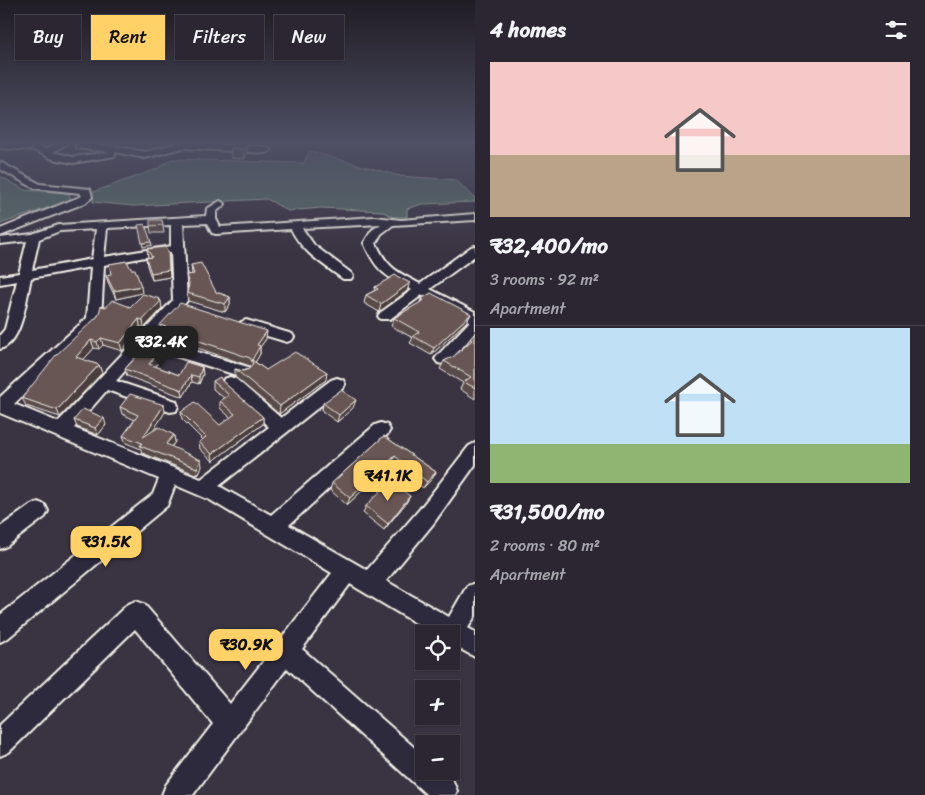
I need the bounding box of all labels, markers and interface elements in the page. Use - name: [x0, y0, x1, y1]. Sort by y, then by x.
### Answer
- text: 4 homes: [490, 11, 566, 49]
- chip: Buy: [15, 15, 81, 60]
- chip: Rent: [91, 15, 165, 60]
- chip: Filters: [175, 15, 264, 60]
- chip: New: [274, 15, 344, 60]
- icon: filters: [882, 16, 910, 44]
- icon: home: [655, 95, 745, 185]
- text: ₹32,400/mo: [490, 227, 608, 265]
- text: 3 rooms · 92 m²: [490, 265, 599, 294]
- text: Apartment: [490, 294, 566, 323]
- pin: ₹32.4K: [120, 326, 202, 368]
- text: ₹32.4K: [135, 327, 187, 356]
- icon: home: [655, 360, 745, 450]
- pin: ₹41.1K: [347, 460, 429, 502]
- text: ₹41.1K: [364, 461, 412, 490]
- text: ₹31,500/mo: [490, 493, 605, 531]
- pin: ₹31.5K: [65, 526, 147, 568]
- text: ₹31.5K: [82, 527, 130, 556]
- text: 2 rooms · 80 m²: [490, 531, 600, 560]
- text: Apartment: [490, 560, 566, 589]
- map controls: [415, 625, 460, 780]
- button: locate: [415, 625, 460, 670]
- pin: ₹30.9K: [205, 628, 287, 671]
- text: ₹30.9K: [220, 630, 272, 659]
- button: +: [415, 680, 460, 725]
- button: −: [415, 735, 460, 780]

